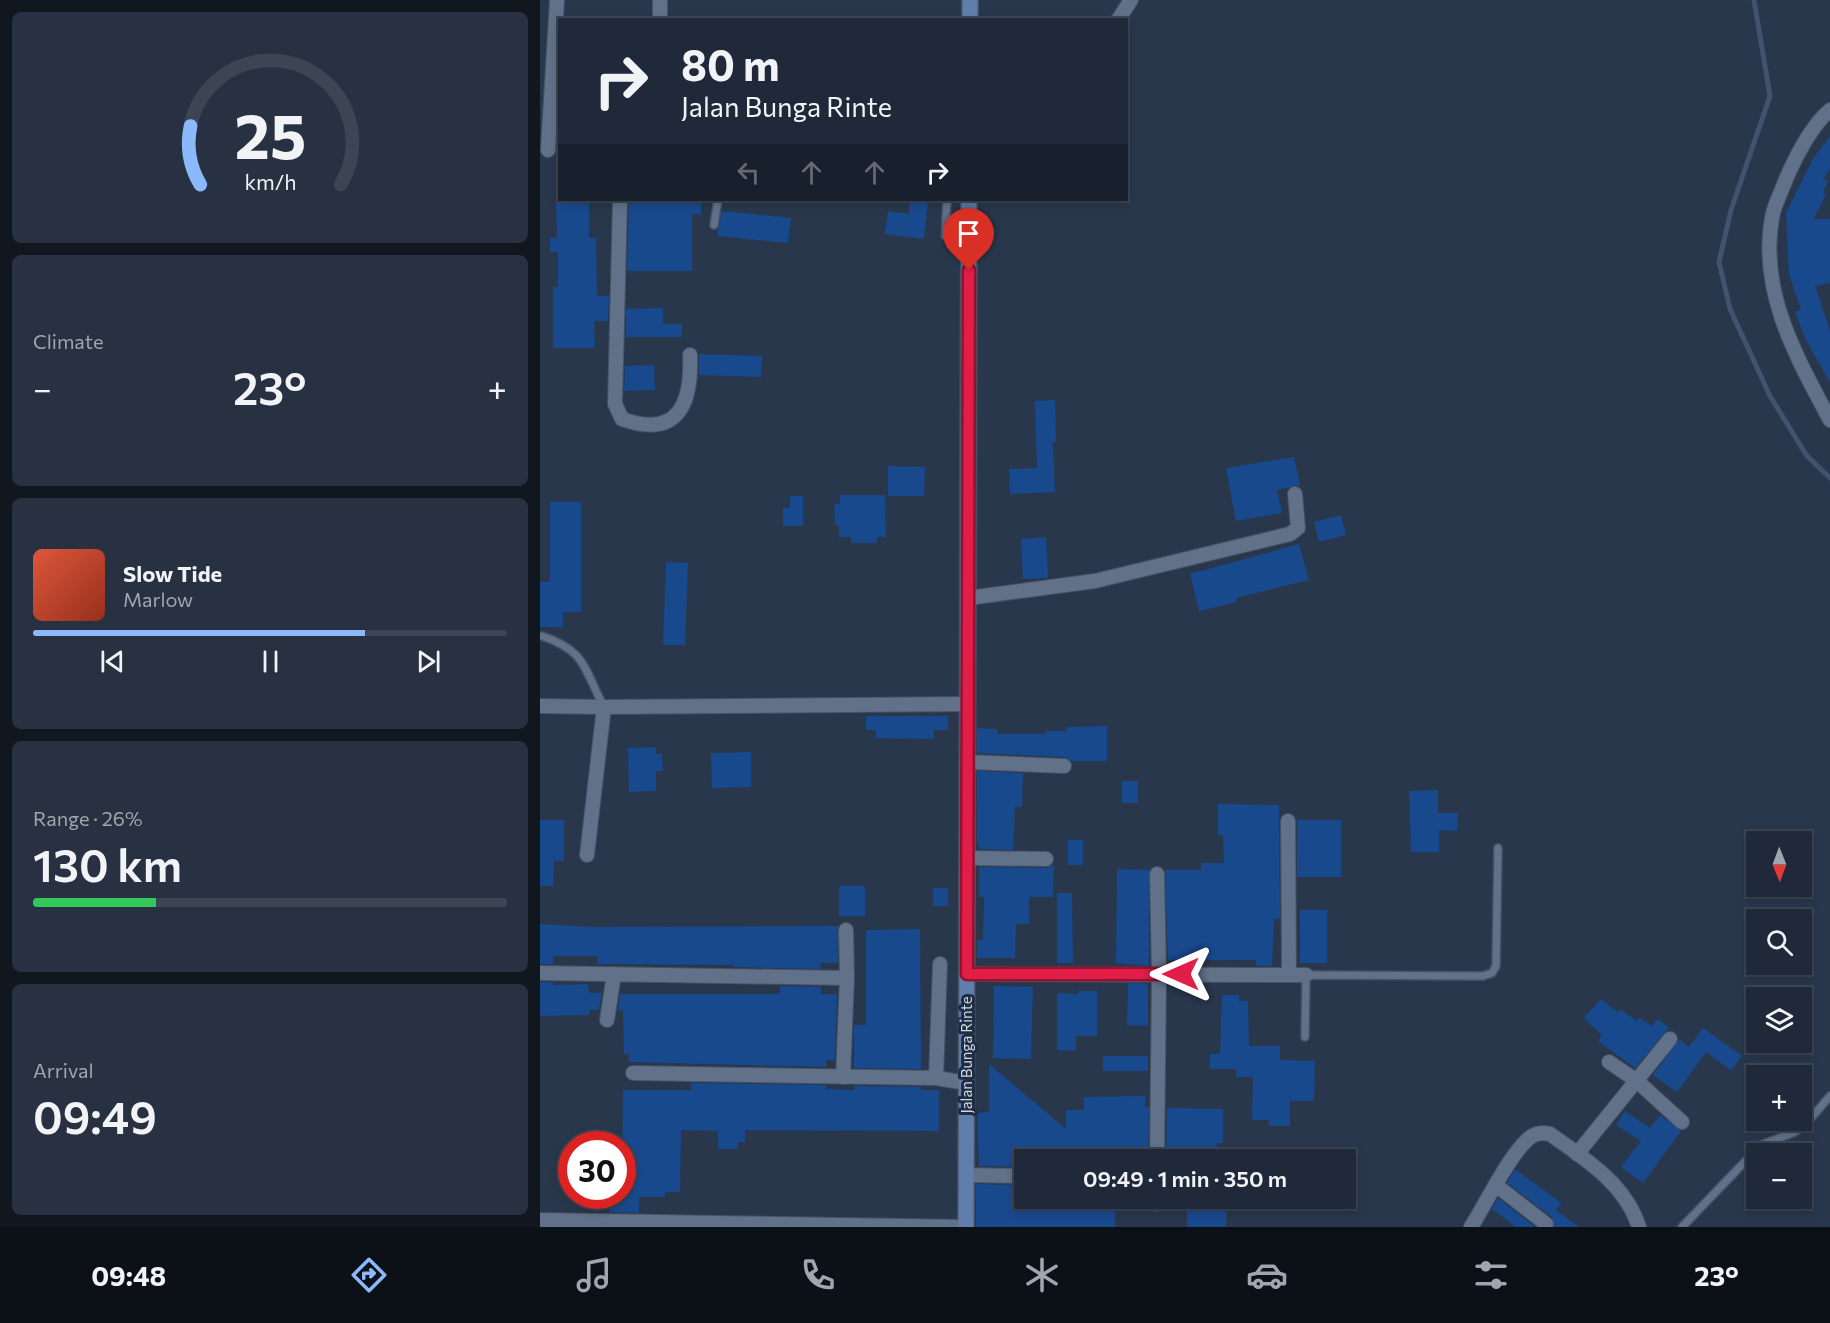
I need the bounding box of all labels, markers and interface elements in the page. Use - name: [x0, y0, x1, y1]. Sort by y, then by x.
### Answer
- text: 80 m: [681, 38, 780, 90]
- icon: right: [582, 42, 660, 120]
- text: Jalan Bunga Rinte: [681, 90, 892, 123]
- text: 25: [234, 96, 306, 172]
- icon: left: [732, 156, 765, 189]
- icon: ahead: [795, 156, 828, 189]
- icon: ahead: [858, 156, 891, 189]
- icon: right: [921, 156, 954, 189]
- text: km/h: [244, 168, 296, 194]
- pin: [943, 208, 994, 270]
- icon: arrive: [952, 217, 985, 250]
- text: Climate: [33, 329, 103, 353]
- text: 23°: [233, 359, 306, 414]
- text: −: [33, 367, 52, 408]
- text: +: [488, 367, 507, 408]
- text: Slow Tide: [123, 560, 222, 587]
- text: Marlow: [123, 587, 193, 611]
- icon: previous: [96, 645, 129, 678]
- icon: pause: [254, 645, 287, 678]
- icon: next: [412, 645, 445, 678]
- text: Range · 26%: [33, 806, 143, 830]
- north arrow: [1746, 831, 1812, 897]
- map controls: [1746, 831, 1812, 1209]
- text: 130 km: [33, 836, 182, 891]
- button: search: [1746, 909, 1812, 975]
- position arrow: [1149, 942, 1213, 1006]
- button: layers: [1746, 987, 1812, 1053]
- street label: Jalan Bunga Rinte: [957, 996, 975, 1114]
- text: Arrival: [33, 1058, 94, 1082]
- button: +: [1746, 1065, 1812, 1131]
- text: 09:49: [33, 1088, 157, 1143]
- speed limit sign: 30: [558, 1131, 636, 1209]
- button: −: [1746, 1143, 1812, 1209]
- text: 09:49 · 1 min · 350 m: [1083, 1165, 1287, 1192]
- icon: directions: [348, 1254, 390, 1296]
- icon: music: [573, 1254, 615, 1296]
- icon: phone: [797, 1254, 839, 1296]
- icon: climate: [1021, 1254, 1063, 1296]
- icon: car: [1246, 1254, 1288, 1296]
- icon: filters: [1470, 1254, 1512, 1296]
- text: 09:48: [91, 1259, 166, 1292]
- text: 23°: [1694, 1259, 1739, 1292]

